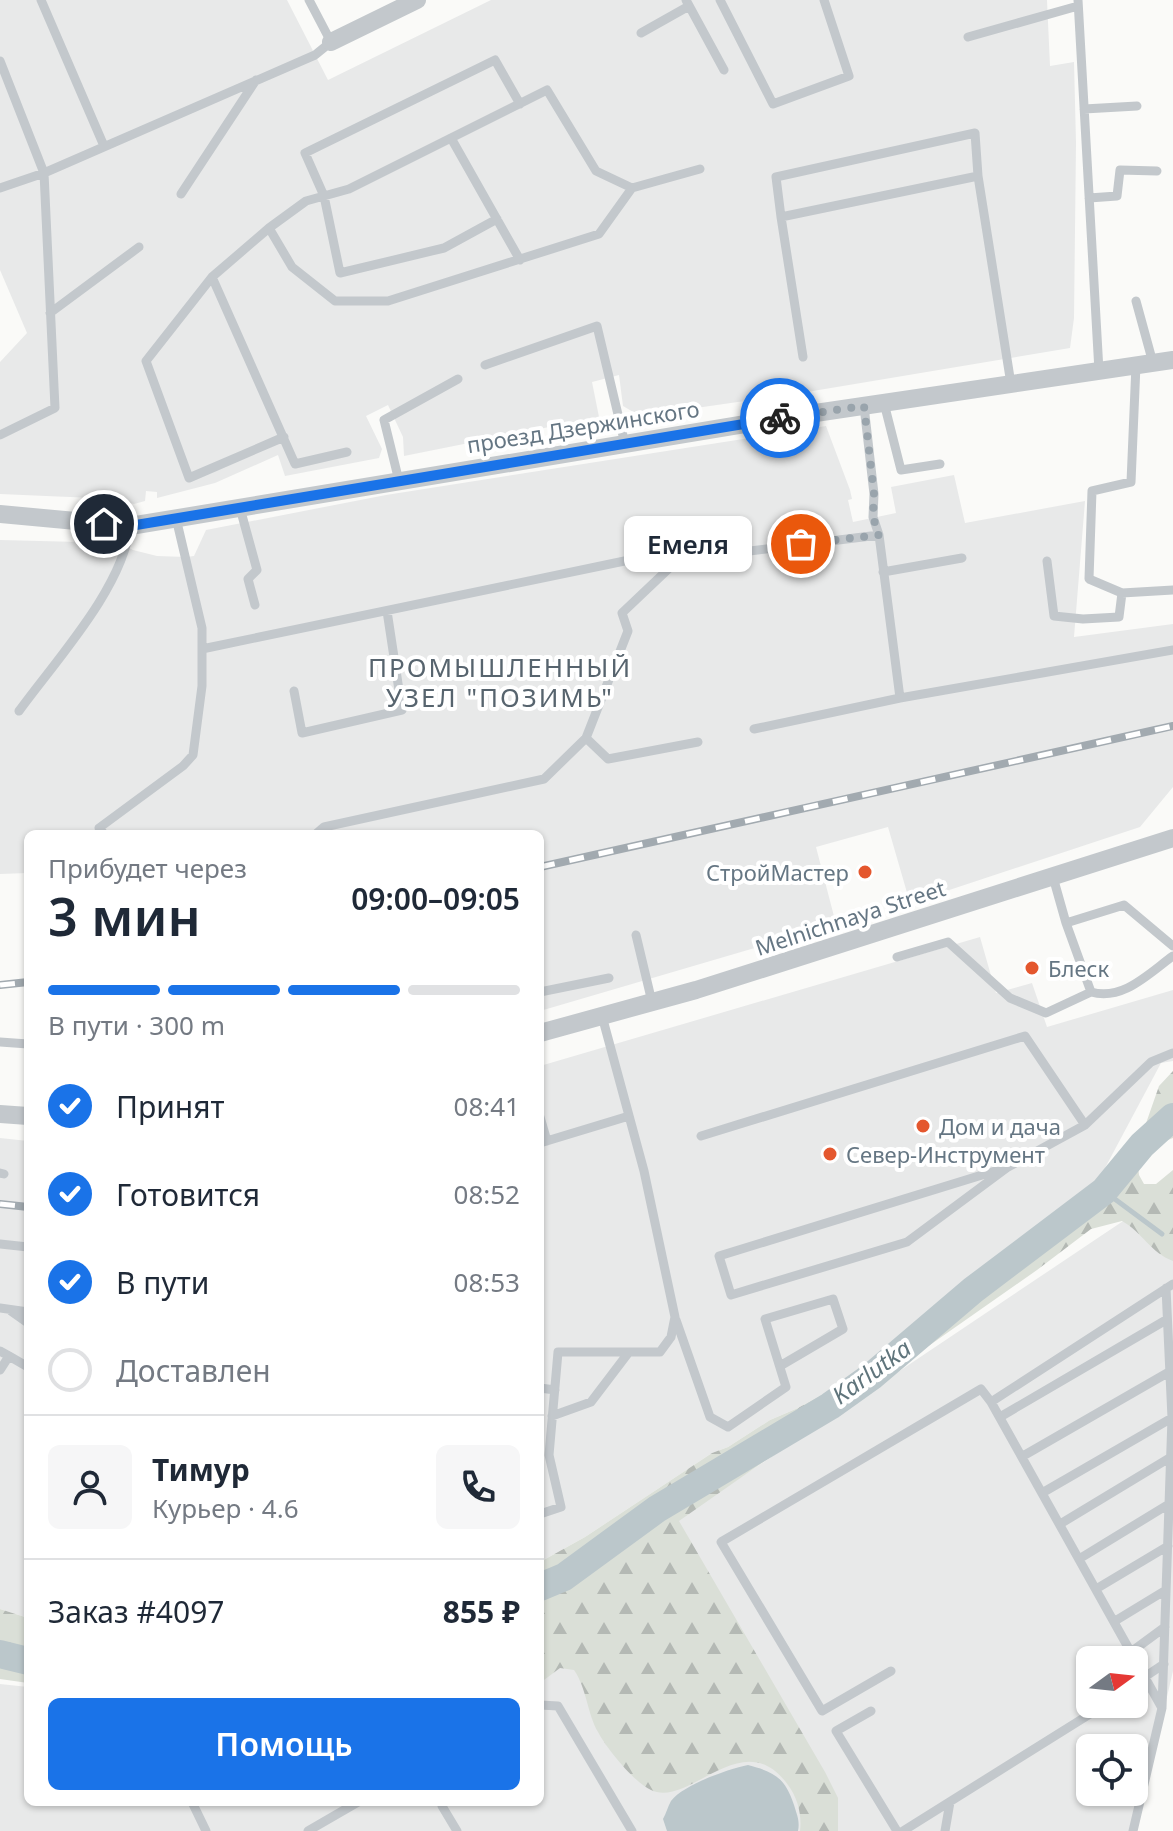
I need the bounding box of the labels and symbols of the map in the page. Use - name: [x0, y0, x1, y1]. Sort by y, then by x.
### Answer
- courier: [740, 378, 820, 458]
- street label: проезд Дзержинского: [465, 393, 701, 459]
- pin: [70, 490, 138, 558]
- pin: [767, 510, 835, 578]
- callout: Емеля: [625, 516, 753, 572]
- district label: ПРОМЫШЛЕННЫЙ УЗЕЛ "ПОЗИМЬ": [368, 649, 632, 715]
- place label: СтройМастер: [706, 857, 849, 887]
- marker: СтройМастер: [856, 863, 874, 881]
- street label: Melnichnaya Street: [751, 872, 949, 962]
- place label: Блеск: [1048, 953, 1109, 983]
- marker: Блеск: [1023, 959, 1041, 977]
- place label: Дом и дача: [939, 1111, 1061, 1141]
- marker: Дом и дача: [914, 1117, 932, 1135]
- place label: Север-Инструмент: [846, 1139, 1045, 1169]
- marker: Север-Инструмент: [821, 1145, 839, 1163]
- water label: Karlutka: [825, 1331, 917, 1411]
- north arrow: [1076, 1646, 1148, 1718]

